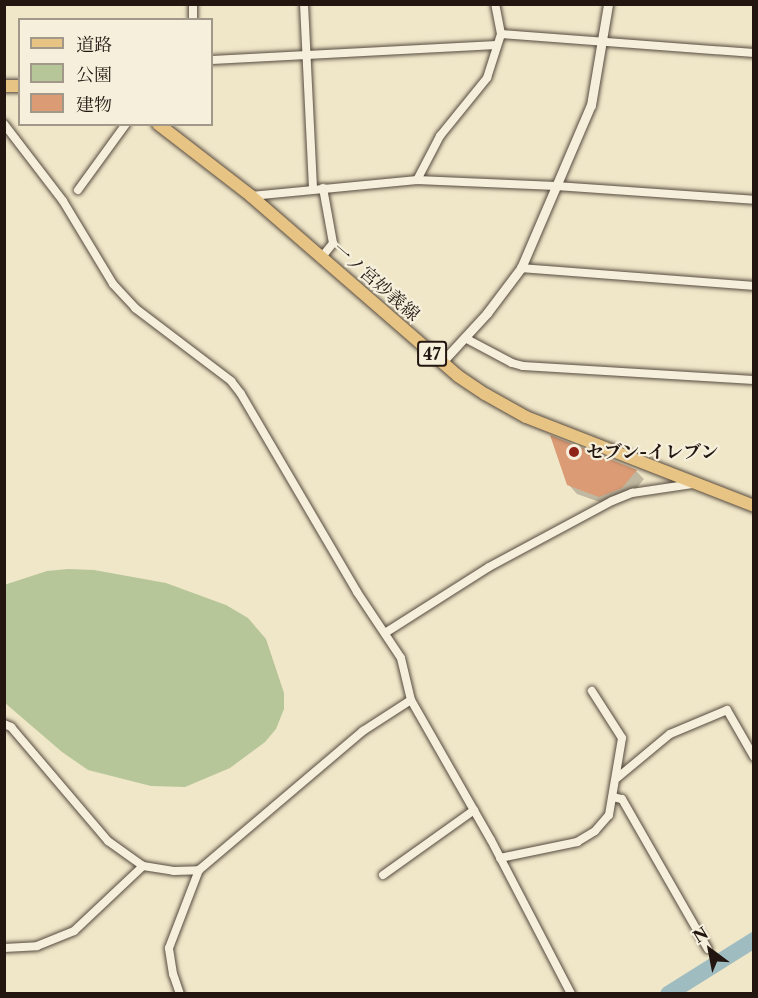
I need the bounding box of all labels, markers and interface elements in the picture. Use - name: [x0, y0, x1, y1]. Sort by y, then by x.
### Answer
- legend: [18, 18, 213, 126]
- text: 道路: [76, 34, 112, 56]
- text: 公園: [76, 64, 112, 86]
- text: 建物: [76, 94, 112, 116]
- street label: 一ノ宮妙義線: [328, 238, 424, 326]
- road number: 47: [417, 341, 447, 367]
- place label: セブン-イレブン: [586, 441, 720, 463]
- marker: セブン-イレブン: [567, 445, 581, 459]
- north arrow: [680, 920, 740, 980]
- text: N: [689, 923, 712, 947]

